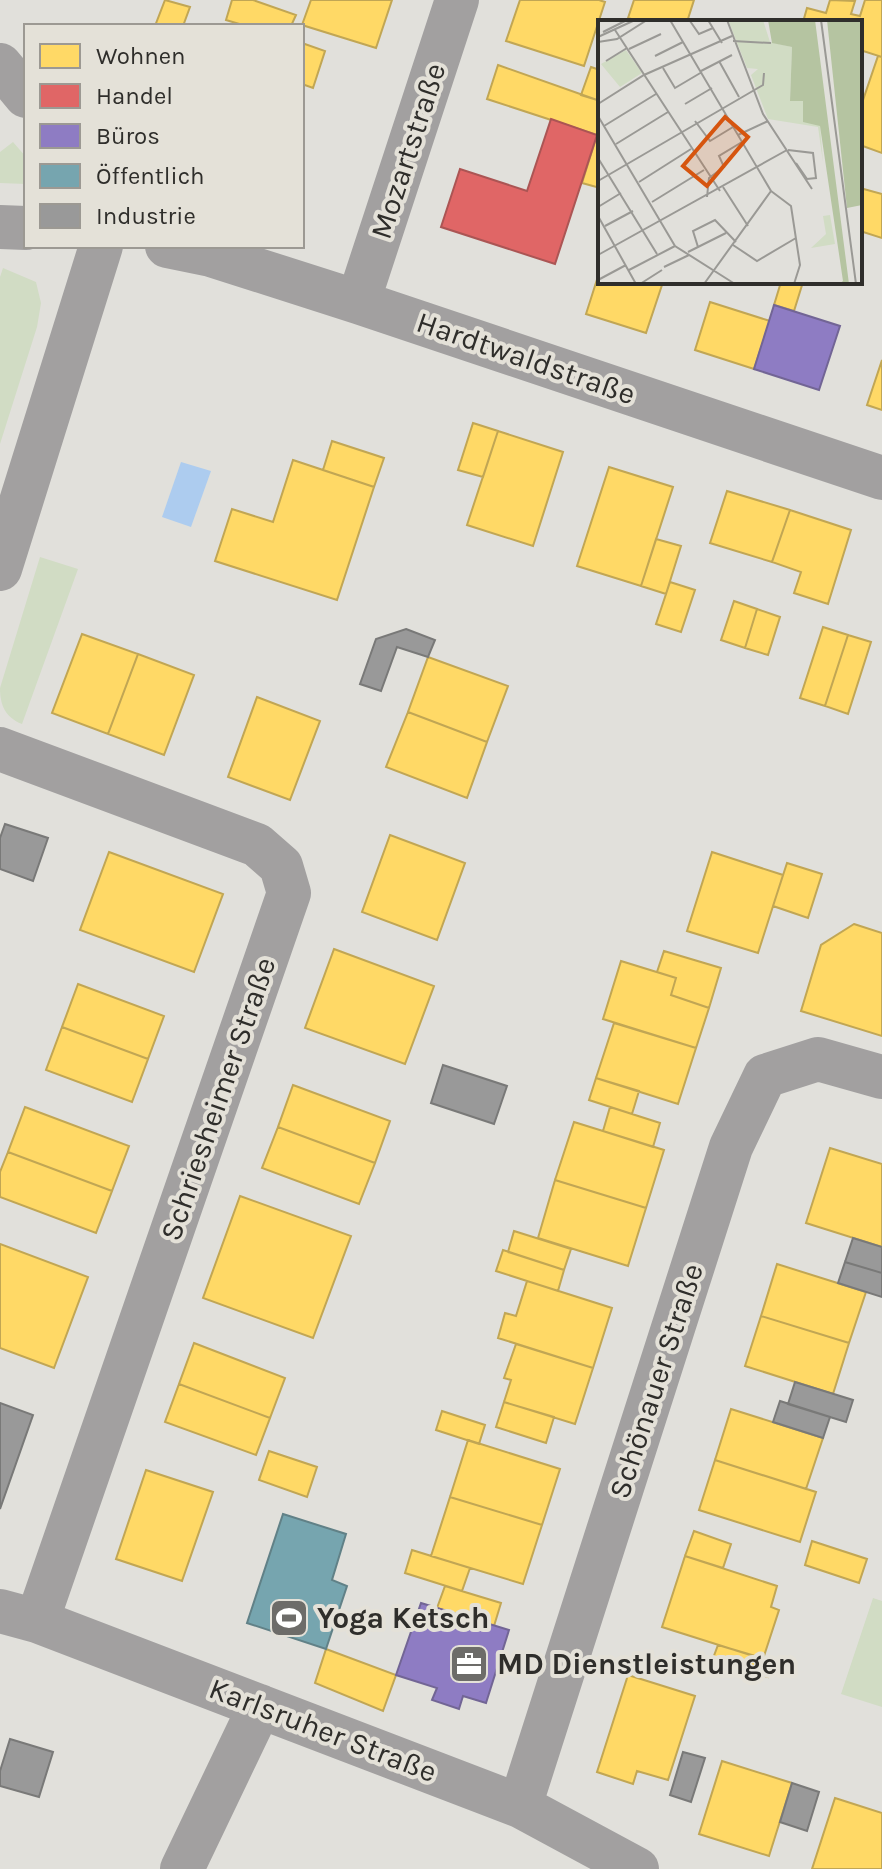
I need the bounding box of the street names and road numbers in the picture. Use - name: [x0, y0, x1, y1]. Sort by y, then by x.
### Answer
- street label: Mozartstraße: [363, 58, 453, 244]
- street label: Hardtwaldstraße: [412, 304, 640, 412]
- street label: Schriesheimer Straße: [153, 953, 283, 1245]
- street label: Schönauer Straße: [601, 1259, 711, 1503]
- street label: Karlsruher Straße: [204, 1670, 442, 1790]

